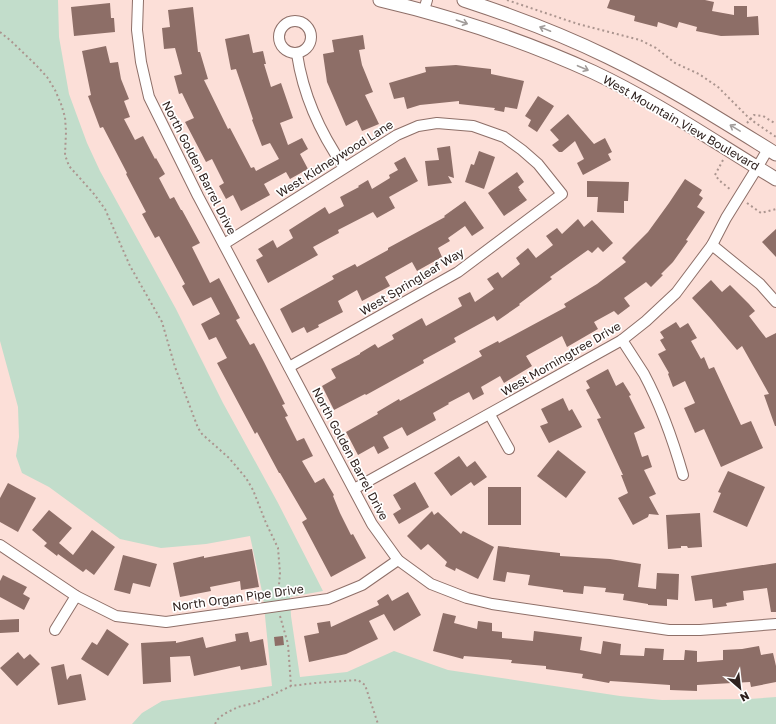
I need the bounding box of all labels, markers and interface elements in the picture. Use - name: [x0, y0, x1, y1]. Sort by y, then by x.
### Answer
- one-way arrow: [455, 19, 468, 26]
- one-way arrow: [540, 25, 552, 32]
- one-way arrow: [577, 65, 589, 72]
- street label: West Mountain View Boulevard: [600, 72, 762, 174]
- street label: North Golden Barrel Drive: [159, 98, 240, 237]
- street label: West Kidneywood Lane: [274, 117, 396, 201]
- one-way arrow: [729, 124, 741, 132]
- street label: West Springleaf Way: [357, 244, 467, 319]
- street label: West Morningtree Drive: [498, 318, 623, 399]
- street label: North Golden Barrel Drive: [309, 385, 392, 523]
- street label: North Organ Pipe Drive: [171, 581, 305, 614]
- north arrow: [720, 668, 760, 708]
- text: N: [738, 690, 752, 705]

